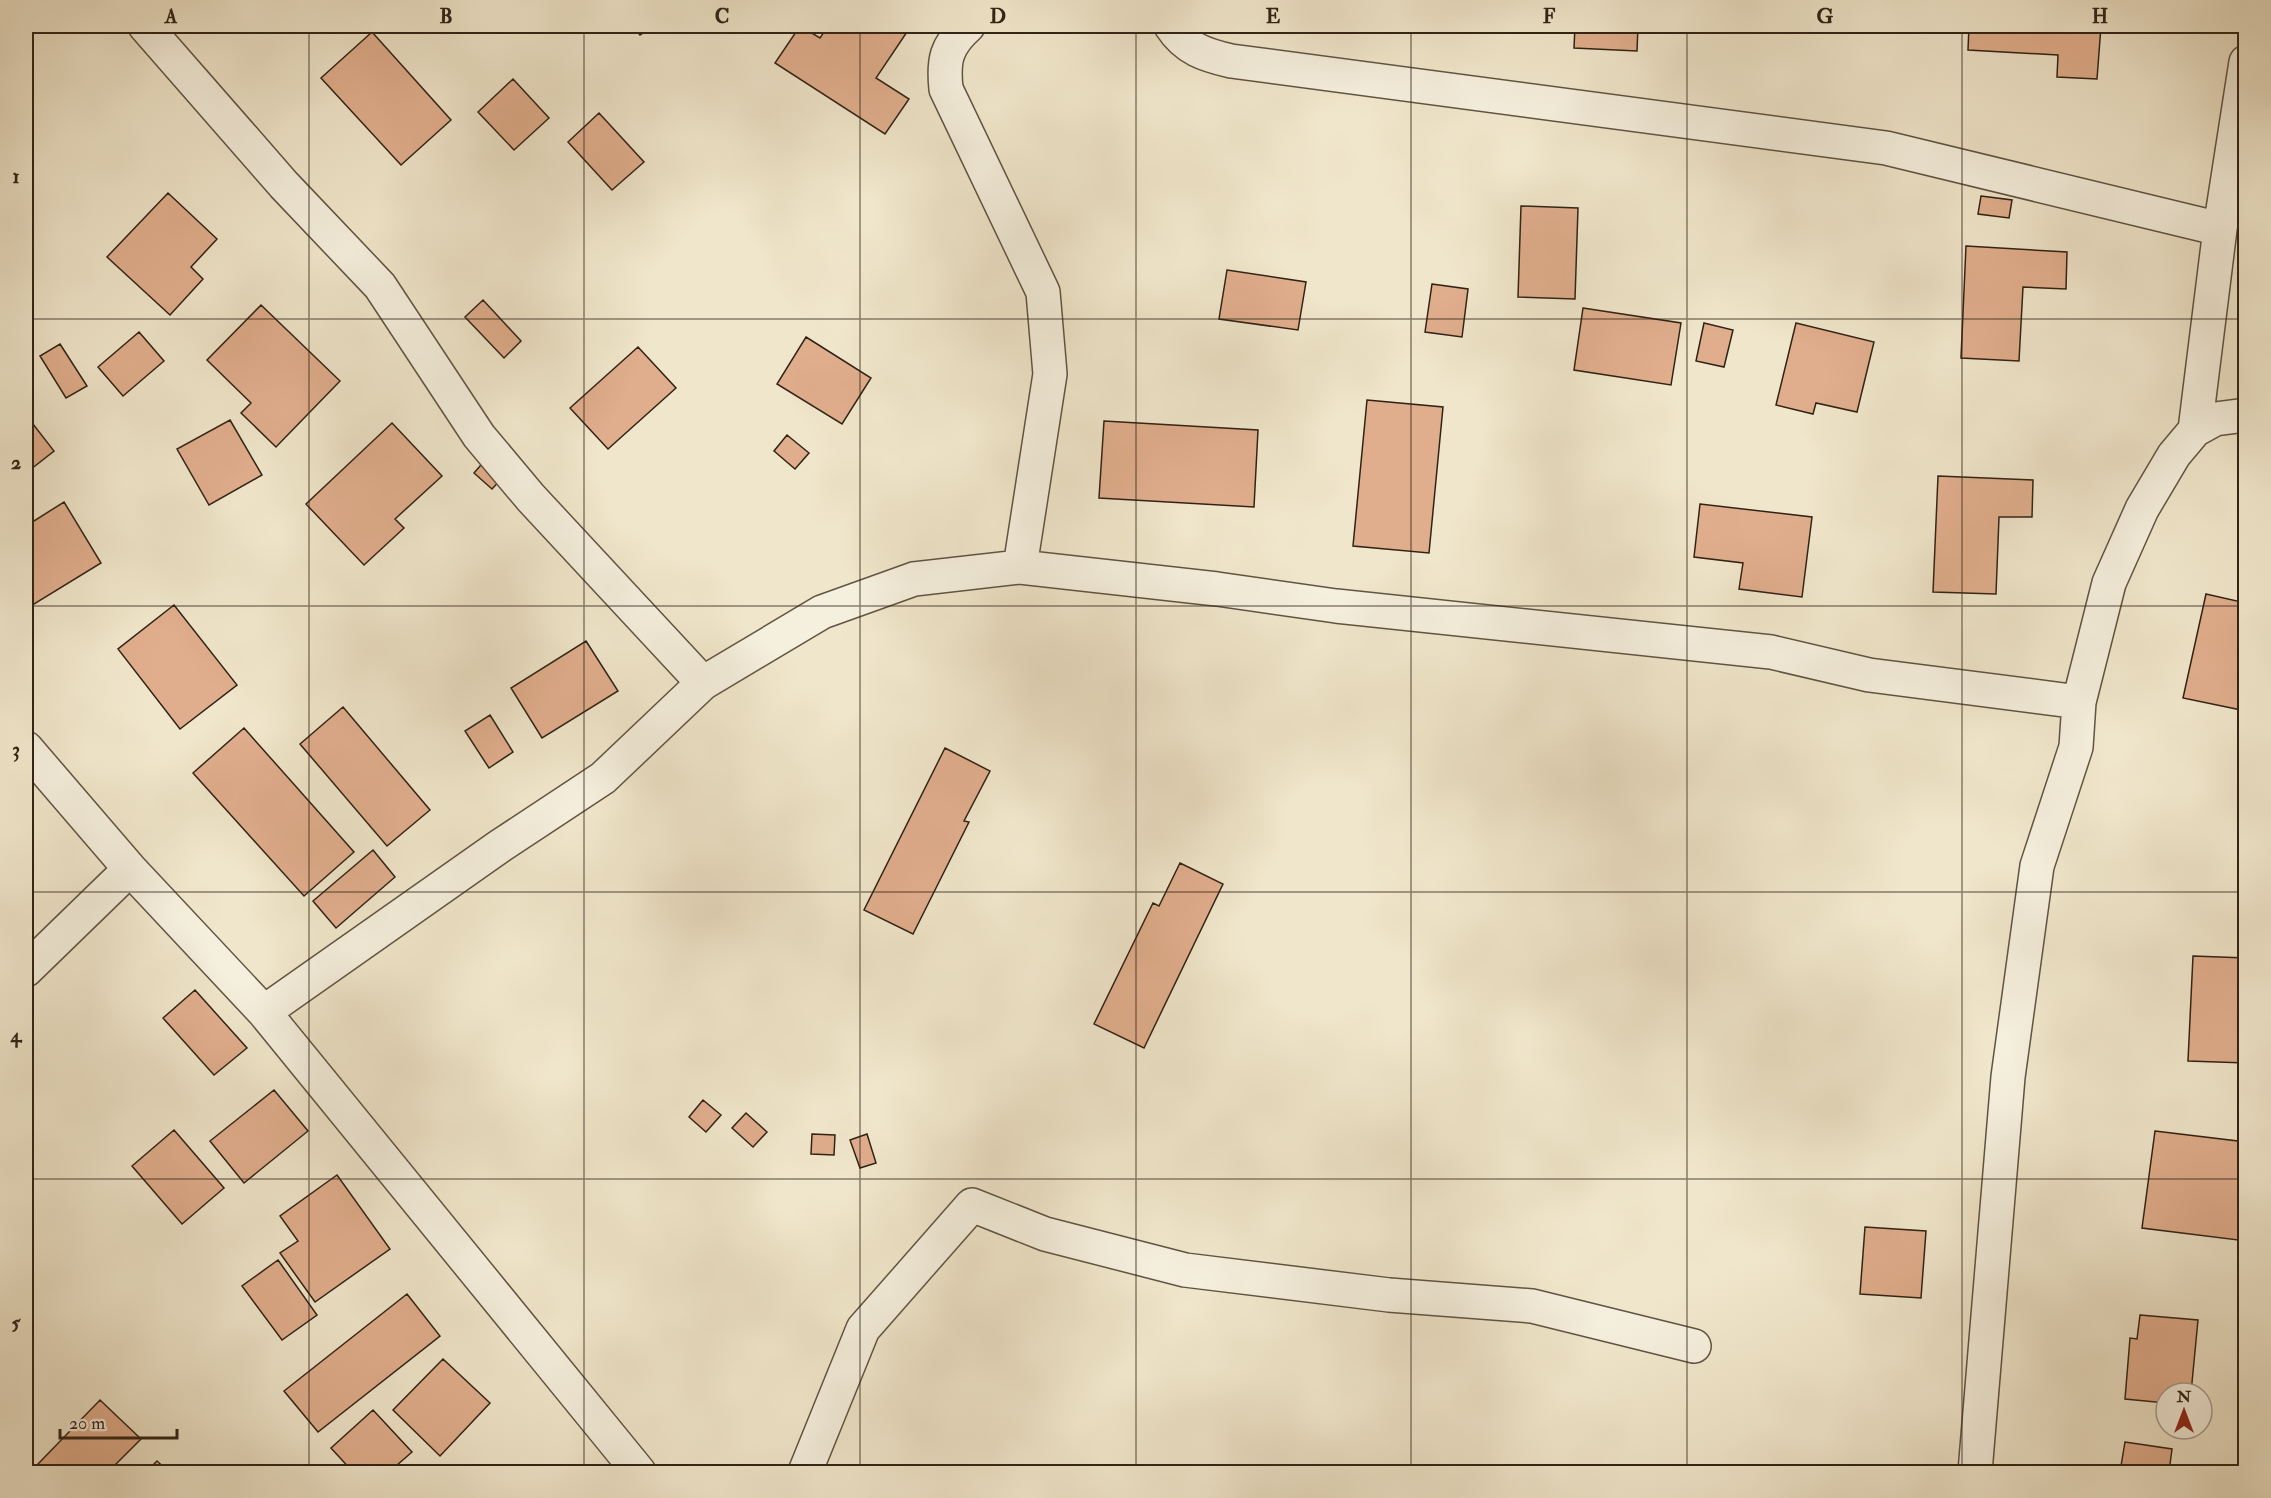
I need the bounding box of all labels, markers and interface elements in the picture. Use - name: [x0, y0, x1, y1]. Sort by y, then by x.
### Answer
- text: A: [164, 4, 178, 29]
- text: B: [439, 4, 453, 29]
- text: C: [715, 4, 729, 29]
- text: D: [990, 4, 1006, 29]
- text: E: [1266, 4, 1281, 29]
- text: F: [1543, 4, 1556, 29]
- text: G: [1817, 4, 1834, 29]
- text: H: [2092, 4, 2108, 29]
- text: 1: [12, 164, 20, 189]
- text: 2: [11, 450, 21, 475]
- text: 3: [12, 737, 20, 762]
- text: 4: [10, 1023, 23, 1048]
- text: 5: [12, 1310, 22, 1335]
- north arrow: [2154, 1381, 2214, 1441]
- text: N: [2176, 1387, 2192, 1407]
- scale bar: [60, 1402, 177, 1440]
- text: 20 m: [69, 1412, 105, 1435]

